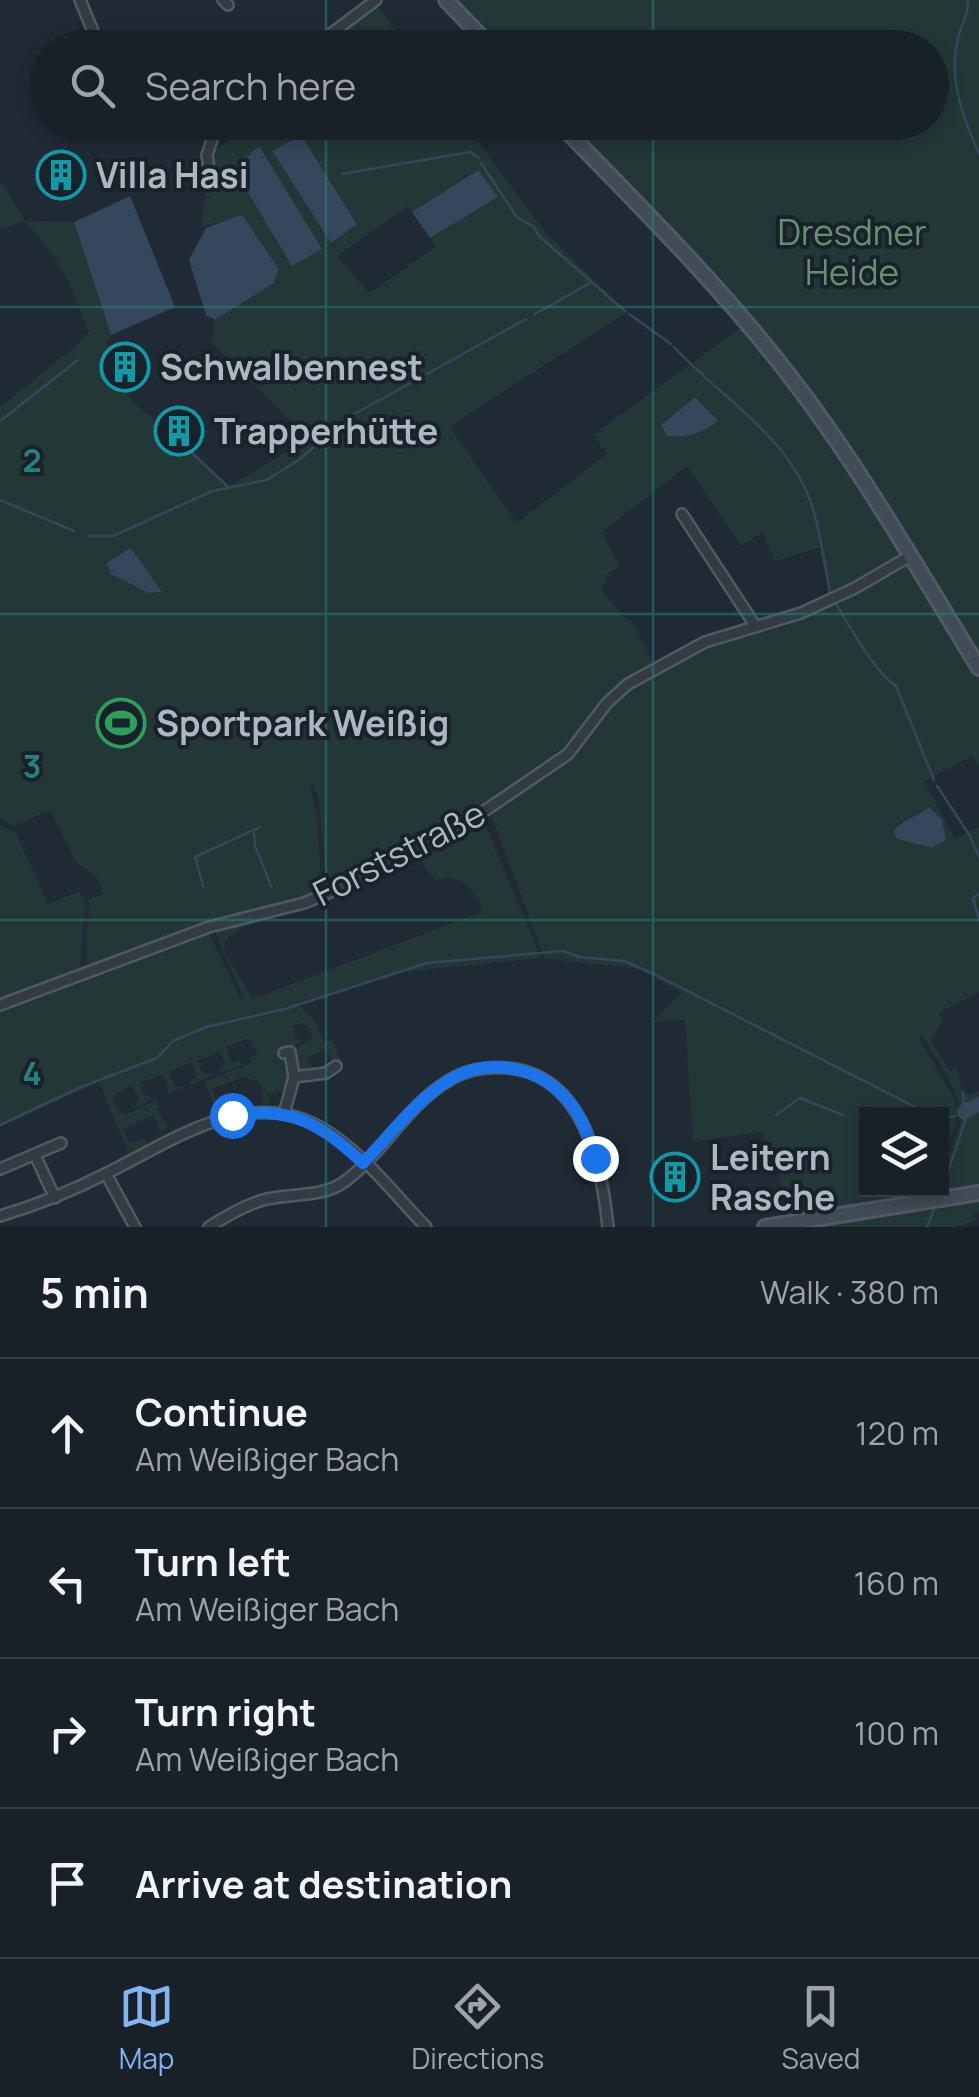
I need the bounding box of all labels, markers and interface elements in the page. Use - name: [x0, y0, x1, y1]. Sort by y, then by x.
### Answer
- search box: [30, 30, 949, 140]
- icon: search: [65, 58, 120, 113]
- text: Search here: [145, 59, 356, 111]
- building icon: Villa Hasi: [35, 149, 87, 201]
- place label: Villa Hasi: [96, 151, 249, 199]
- park label: Dresdner Heide: [777, 208, 927, 296]
- building icon: Schwalbennest: [99, 341, 151, 393]
- place label: Schwalbennest: [160, 343, 423, 391]
- building icon: Trapperhütte: [153, 405, 205, 457]
- place label: Trapperhütte: [214, 407, 438, 455]
- text: 2: [22, 438, 42, 482]
- sports icon: Sportpark Weißig: [95, 697, 147, 749]
- place label: Sportpark Weißig: [156, 699, 449, 747]
- text: 3: [23, 744, 41, 788]
- street label: Forststraße: [305, 789, 493, 917]
- text: 4: [22, 1051, 42, 1095]
- route start: [210, 1093, 256, 1139]
- map controls: [859, 1107, 949, 1197]
- button: layers: [859, 1107, 949, 1197]
- place label: Leitern Rasche: [710, 1133, 835, 1221]
- route end: [573, 1136, 619, 1182]
- building icon: Leitern Rasche: [649, 1151, 701, 1203]
- text: 5 min: [40, 1263, 149, 1321]
- text: Walk · 380 m: [760, 1270, 939, 1314]
- text: Continue: [135, 1385, 308, 1437]
- icon: ahead: [40, 1406, 95, 1461]
- text: 120 m: [855, 1411, 939, 1455]
- text: Am Weißiger Bach: [135, 1437, 399, 1481]
- text: Turn left: [135, 1535, 291, 1587]
- icon: left: [40, 1556, 95, 1611]
- text: 160 m: [854, 1561, 939, 1605]
- text: Am Weißiger Bach: [135, 1587, 399, 1631]
- text: Turn right: [135, 1685, 316, 1737]
- icon: right: [40, 1706, 95, 1761]
- text: 100 m: [854, 1711, 939, 1755]
- text: Am Weißiger Bach: [135, 1737, 399, 1781]
- icon: arrive: [40, 1856, 95, 1911]
- text: Arrive at destination: [135, 1857, 512, 1909]
- tab: Map: [119, 1979, 174, 2077]
- tab: Directions: [412, 1979, 544, 2077]
- tab: Saved: [781, 1979, 860, 2077]

